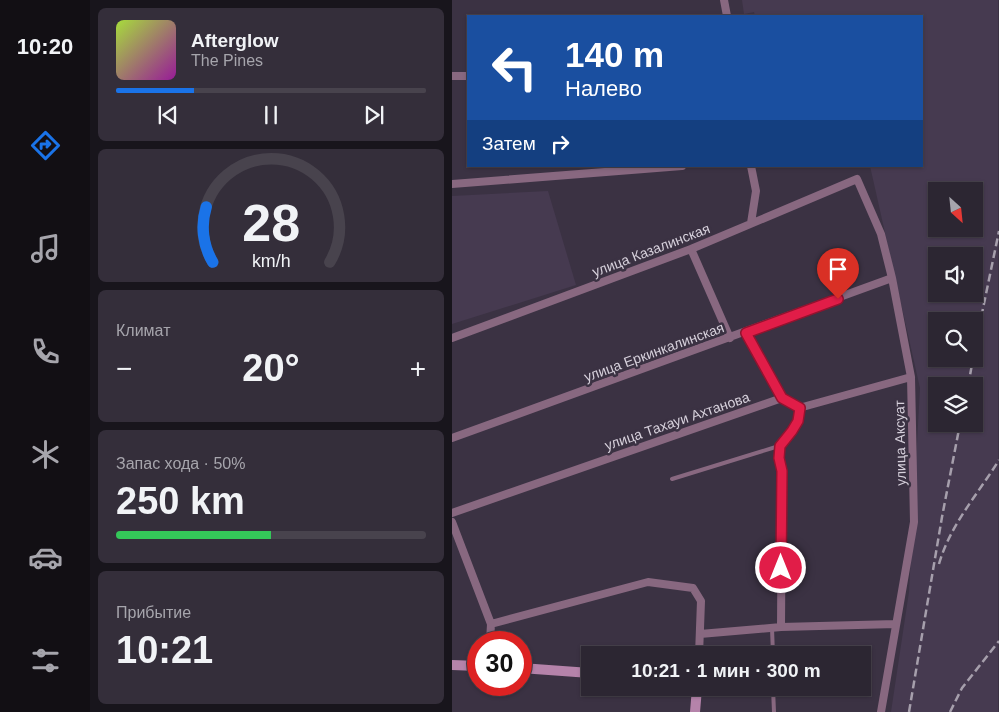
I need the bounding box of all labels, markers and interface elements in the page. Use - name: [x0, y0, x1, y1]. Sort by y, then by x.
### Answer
- text: Afterglow: [191, 30, 279, 51]
- text: 10:20: [17, 34, 73, 59]
- icon: left: [482, 35, 547, 100]
- text: 140 m: [565, 35, 664, 74]
- text: The Pines: [191, 52, 263, 69]
- text: Налево: [565, 76, 642, 101]
- icon: previous: [154, 101, 182, 129]
- icon: pause: [257, 101, 285, 129]
- icon: next: [360, 101, 388, 129]
- icon: directions: [28, 128, 63, 163]
- icon: right: [546, 130, 574, 158]
- text: Затем: [482, 133, 536, 154]
- north arrow: [928, 182, 983, 238]
- map controls: [928, 182, 983, 432]
- text: 28: [242, 194, 300, 252]
- street label: улица Казалинская: [590, 220, 712, 280]
- icon: music: [28, 231, 63, 266]
- button: sound: [928, 247, 983, 302]
- pin: [817, 248, 859, 299]
- text: km/h: [252, 251, 290, 271]
- icon: arrive: [824, 255, 852, 283]
- button: search: [928, 312, 983, 367]
- street label: улица Еркинкалинская: [582, 319, 726, 385]
- text: Климат: [116, 322, 170, 339]
- icon: phone: [28, 334, 63, 369]
- text: 20°: [242, 347, 300, 389]
- text: −: [116, 353, 132, 384]
- text: +: [410, 353, 426, 384]
- button: layers: [928, 377, 983, 432]
- street label: улица Тахауи Ахтанова: [602, 389, 752, 453]
- street label: улица Аксуат: [891, 399, 909, 486]
- icon: climate: [28, 437, 63, 472]
- text: Запас хода · 50%: [116, 455, 245, 472]
- text: 250 km: [116, 480, 245, 522]
- icon: car: [28, 540, 63, 575]
- position arrow: [754, 541, 806, 593]
- text: Прибытие: [116, 604, 191, 621]
- text: 10:21: [116, 629, 213, 671]
- speed limit sign: 30: [467, 631, 532, 696]
- icon: filters: [28, 643, 63, 678]
- text: 10:21 · 1 мин · 300 m: [631, 660, 821, 681]

